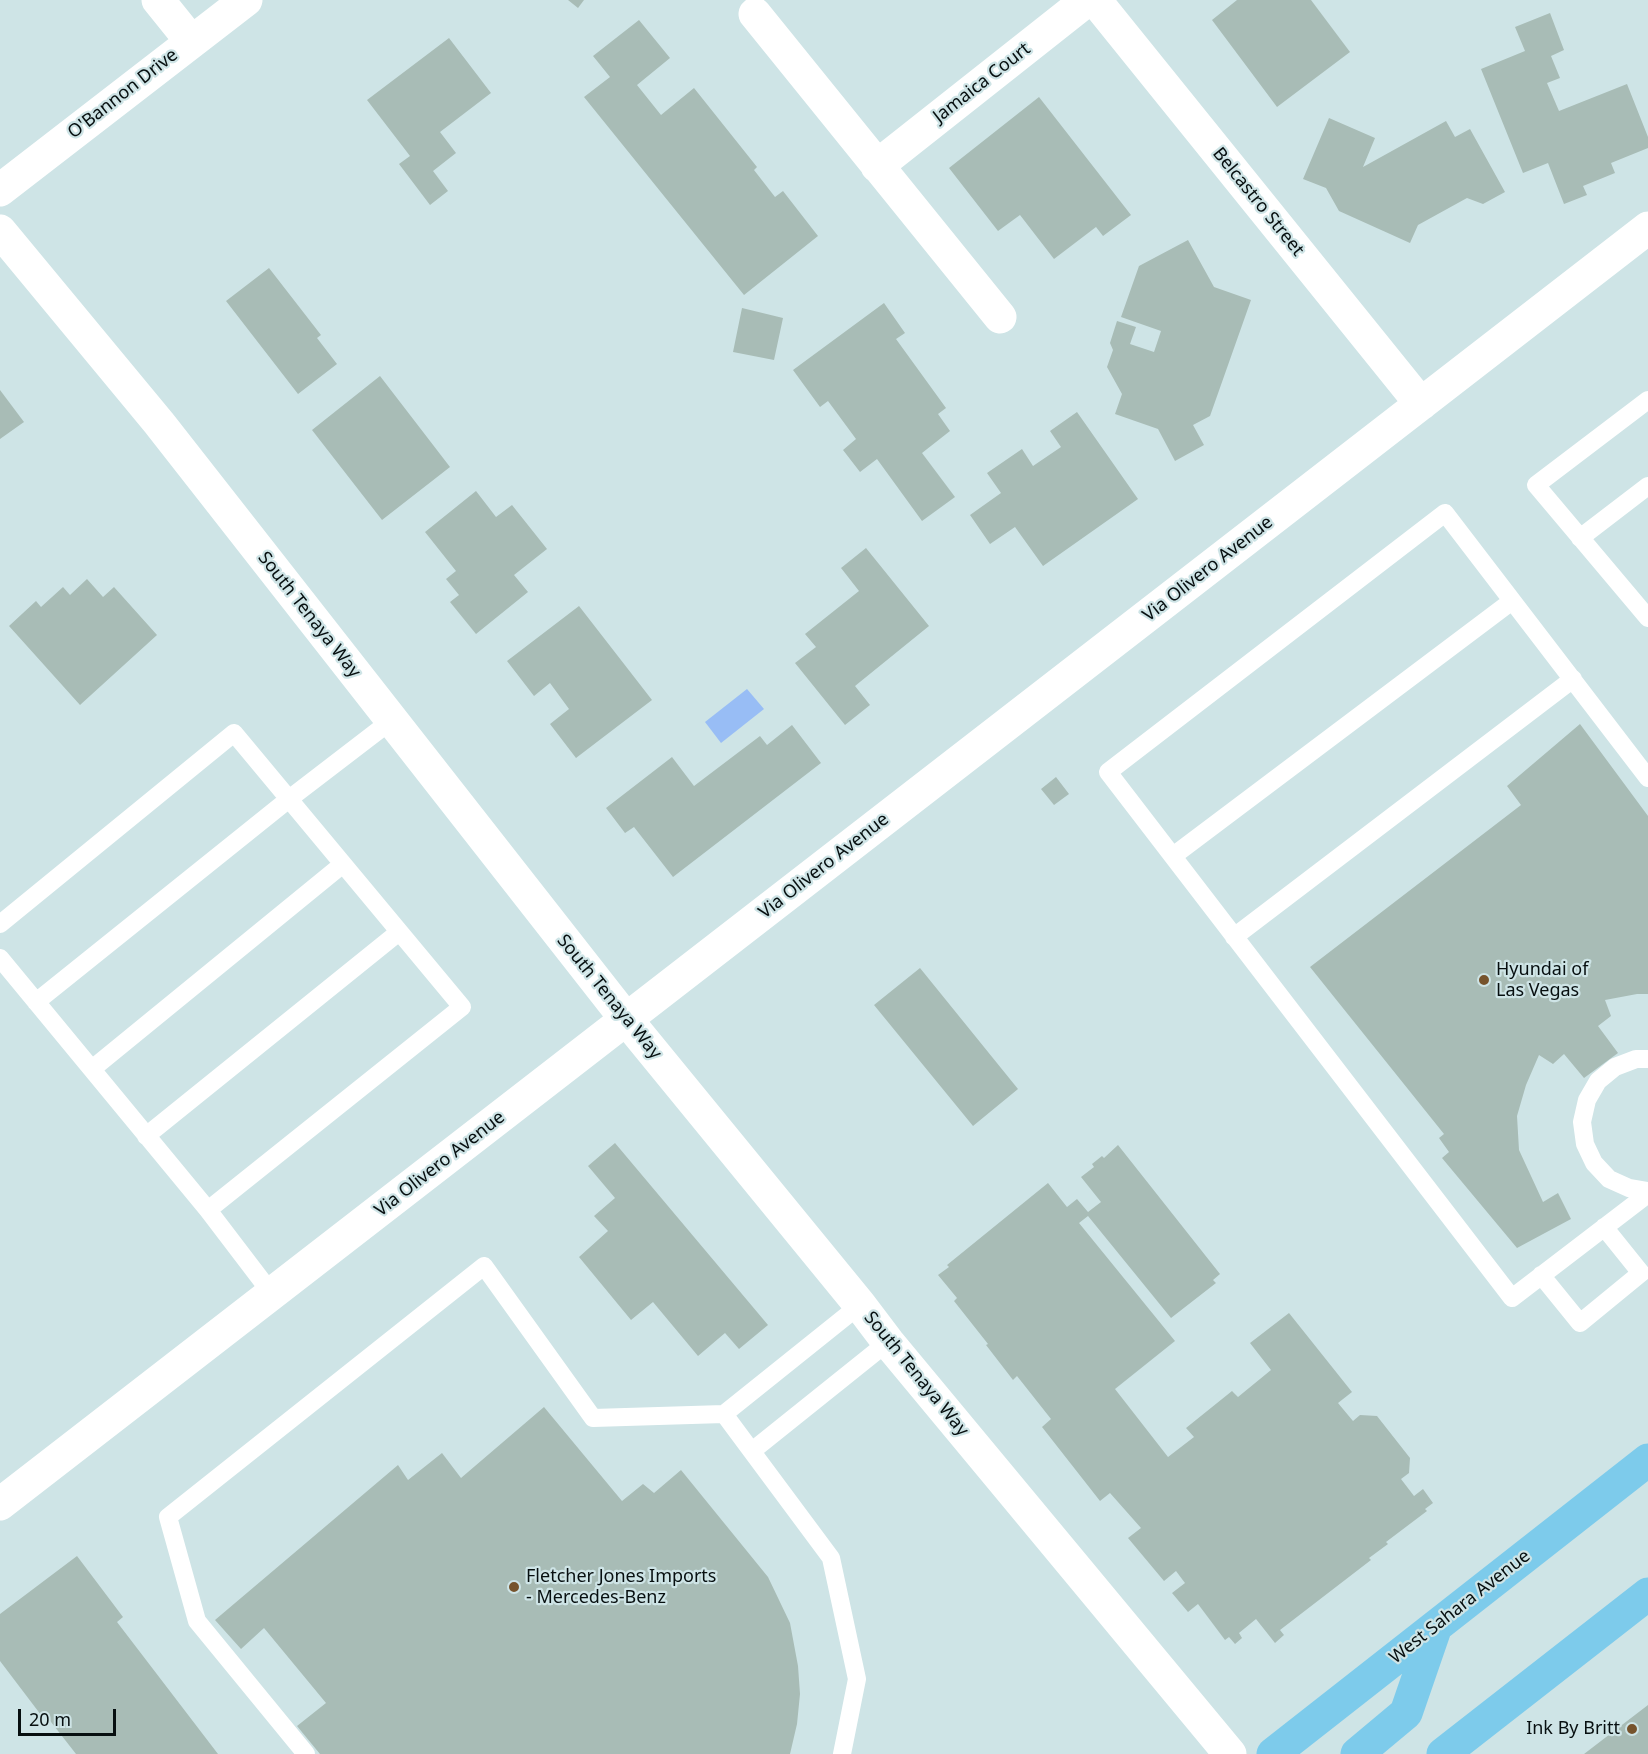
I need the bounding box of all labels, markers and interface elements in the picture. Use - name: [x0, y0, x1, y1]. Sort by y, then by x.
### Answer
- street label: Jamaica Court: [929, 38, 1035, 128]
- street label: O'Bannon Drive: [64, 44, 182, 144]
- street label: Belcastro Street: [1208, 143, 1308, 261]
- street label: Via Olivero Avenue: [1139, 512, 1277, 626]
- street label: South Tenaya Way: [253, 548, 365, 682]
- street label: Via Olivero Avenue: [755, 809, 893, 923]
- street label: South Tenaya Way: [552, 930, 666, 1064]
- place label: Hyundai of Las Vegas: [1496, 959, 1588, 1002]
- marker: Hyundai of Las Vegas: [1477, 973, 1491, 987]
- street label: Via Olivero Avenue: [371, 1107, 509, 1221]
- street label: South Tenaya Way: [859, 1307, 973, 1441]
- street label: West Sahara Avenue: [1385, 1545, 1535, 1669]
- place label: Fletcher Jones Imports - Mercedes-Benz: [526, 1566, 716, 1608]
- marker: Fletcher Jones Imports - Mercedes-Benz: [507, 1580, 521, 1594]
- scale bar: [21, 1697, 118, 1735]
- text: 20 m: [29, 1707, 71, 1731]
- place label: Ink By Britt: [1526, 1718, 1620, 1740]
- marker: Ink By Britt: [1625, 1722, 1639, 1736]

